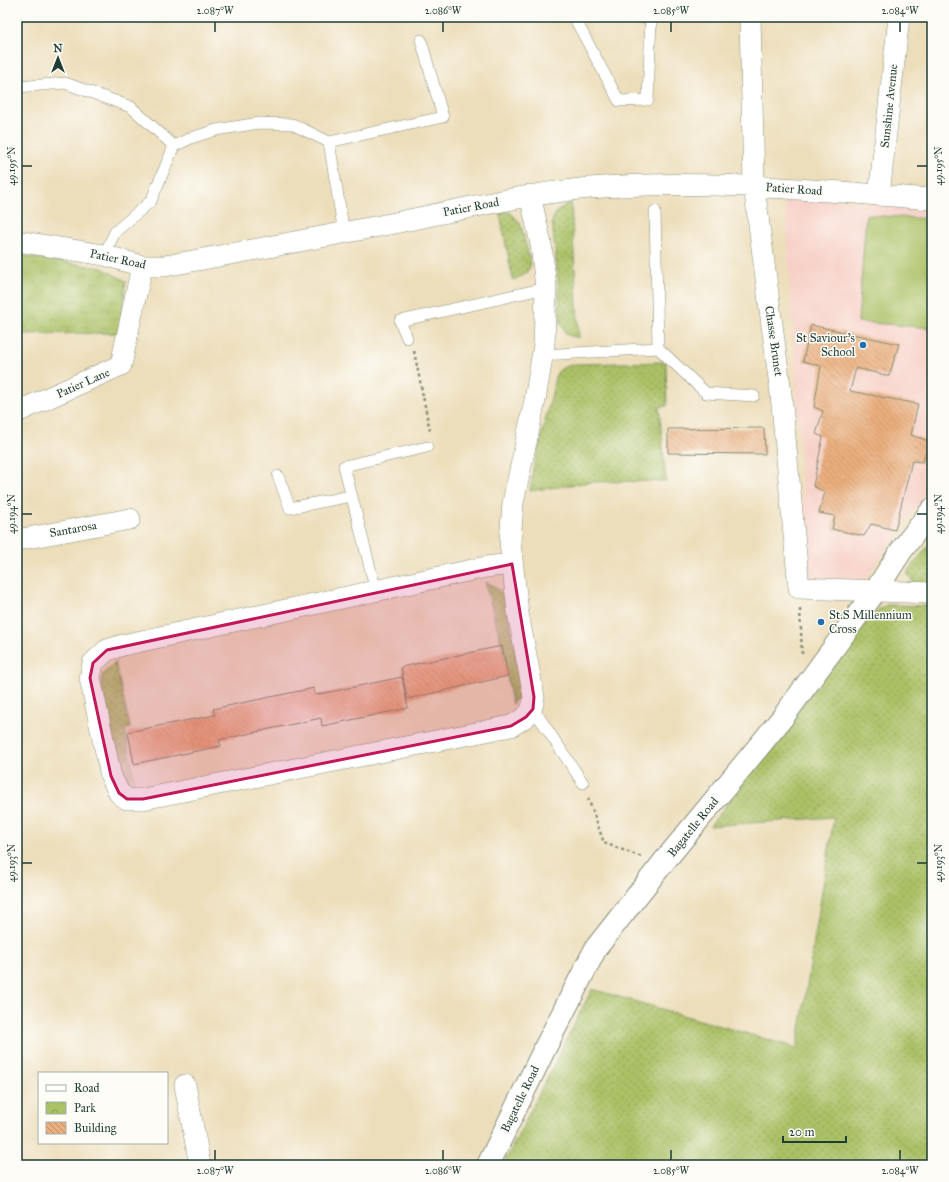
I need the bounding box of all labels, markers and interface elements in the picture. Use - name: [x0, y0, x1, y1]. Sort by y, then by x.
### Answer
- text: 2.087°W: [197, 5, 234, 17]
- text: 2.086°W: [425, 5, 462, 17]
- text: 2.085°W: [653, 5, 690, 17]
- text: 2.084°W: [881, 5, 919, 17]
- north arrow: [38, 38, 78, 78]
- text: N: [53, 42, 63, 55]
- street label: Sunshine Avenue: [878, 63, 900, 149]
- text: 49.195°N: [6, 146, 18, 186]
- text: 49.195°N: [933, 146, 945, 186]
- street label: Patier Road: [765, 180, 823, 198]
- street label: Patier Road: [442, 195, 500, 219]
- street label: Patier Road: [89, 246, 147, 272]
- street label: Chasse Brunet: [762, 305, 786, 378]
- place label: St Saviour's School: [796, 331, 856, 359]
- marker: St Saviour's School: [858, 340, 868, 350]
- street label: Patier Lane: [54, 365, 112, 401]
- text: 49.194°N: [6, 494, 18, 534]
- text: 49.194°N: [933, 494, 945, 534]
- street label: Santarosa: [48, 518, 99, 540]
- place label: St.S Millennium Cross: [829, 608, 912, 636]
- marker: St.S Millennium Cross: [816, 617, 826, 627]
- street label: Bagatelle Road: [665, 794, 722, 860]
- text: 49.193°N: [6, 843, 18, 882]
- text: 49.193°N: [933, 843, 945, 882]
- street label: Bagatelle Road: [498, 1063, 543, 1135]
- legend: [38, 1072, 168, 1144]
- text: Road: [74, 1081, 100, 1095]
- text: Park: [74, 1101, 96, 1115]
- scale bar: [783, 1118, 846, 1144]
- text: Building: [74, 1121, 117, 1136]
- text: 20 m: [789, 1125, 815, 1139]
- text: 2.087°W: [197, 1165, 234, 1177]
- text: 2.086°W: [425, 1165, 462, 1177]
- text: 2.085°W: [653, 1165, 690, 1177]
- text: 2.084°W: [881, 1165, 919, 1177]

